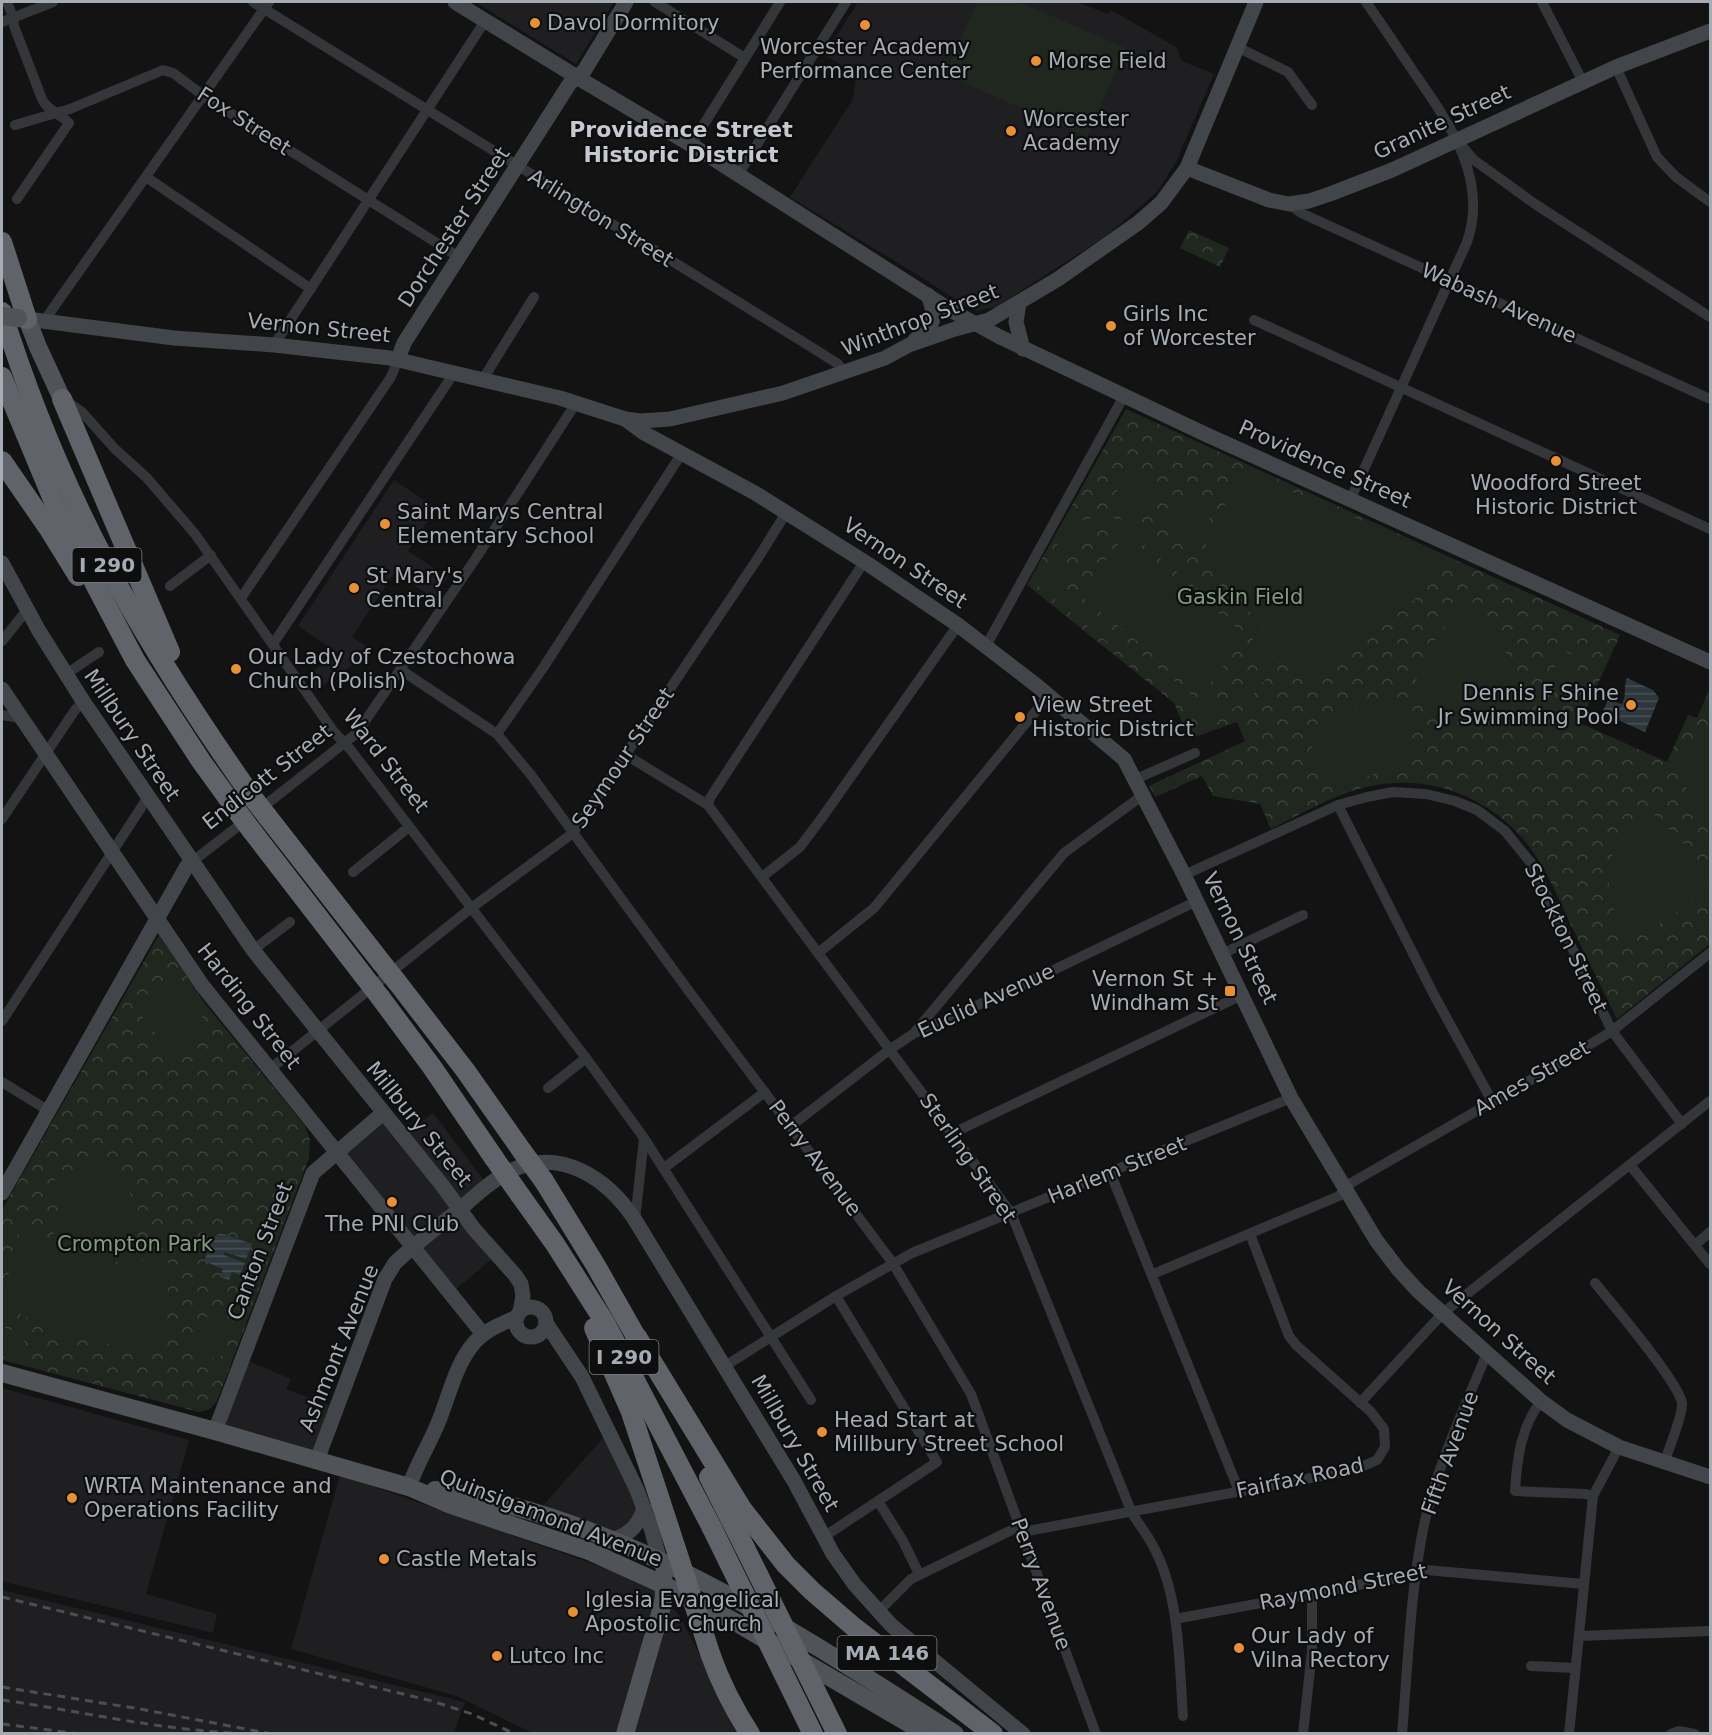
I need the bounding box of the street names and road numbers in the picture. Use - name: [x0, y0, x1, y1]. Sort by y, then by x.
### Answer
- street label: Granite Street: [1370, 80, 1514, 164]
- street label: Fox Street: [193, 82, 295, 160]
- street label: Dorchester Street: [393, 142, 515, 312]
- street label: Arlington Street: [524, 164, 678, 272]
- street label: Wabash Avenue: [1418, 258, 1580, 348]
- street label: Winthrop Street: [838, 279, 1002, 361]
- street label: Vernon Street: [246, 309, 392, 347]
- street label: Providence Street: [1235, 415, 1415, 513]
- street label: Vernon Street: [839, 513, 971, 613]
- road number: I 290: [72, 548, 142, 582]
- street label: Millbury Street: [79, 665, 185, 805]
- street label: Seymour Street: [567, 683, 679, 833]
- street label: Ward Street: [338, 705, 434, 817]
- street label: Endicott Street: [198, 719, 336, 835]
- street label: Stockton Street: [1519, 859, 1613, 1017]
- street label: Vernon Street: [1198, 868, 1282, 1008]
- street label: Harding Street: [192, 938, 306, 1074]
- street label: Euclid Avenue: [914, 959, 1058, 1043]
- street label: Ames Street: [1470, 1035, 1594, 1121]
- street label: Millbury Street: [361, 1057, 477, 1191]
- street label: Sterling Street: [915, 1089, 1021, 1227]
- street label: Perry Avenue: [764, 1095, 866, 1221]
- street label: Harlem Street: [1044, 1131, 1190, 1209]
- street label: Canton Street: [223, 1179, 297, 1323]
- street label: Ashmont Avenue: [295, 1261, 383, 1435]
- street label: Vernon Street: [1438, 1275, 1560, 1389]
- road number: I 290: [590, 1340, 658, 1374]
- street label: Millbury Street: [746, 1370, 844, 1516]
- street label: Fifth Avenue: [1417, 1388, 1483, 1518]
- street label: Fairfax Road: [1234, 1453, 1366, 1503]
- street label: Quinsigamond Avenue: [436, 1464, 666, 1572]
- street label: Perry Avenue: [1006, 1515, 1076, 1653]
- street label: Raymond Street: [1257, 1559, 1429, 1615]
- road number: MA 146: [838, 1636, 936, 1670]

